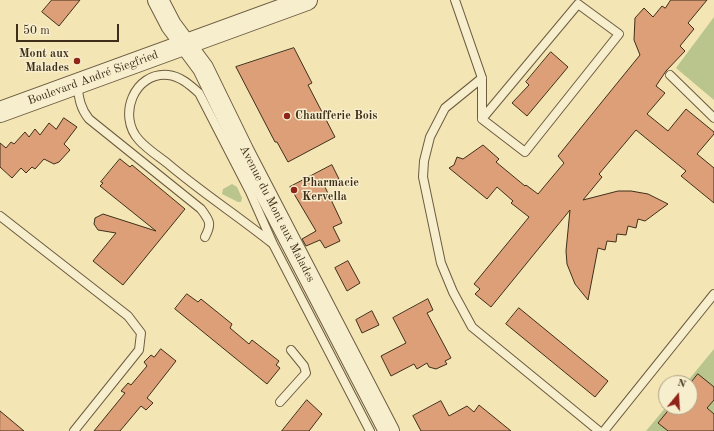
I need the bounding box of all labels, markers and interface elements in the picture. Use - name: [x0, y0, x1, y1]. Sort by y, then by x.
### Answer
- scale bar: [18, 16, 121, 42]
- text: 50 m: [23, 25, 50, 37]
- place label: Mont aux Malades: [19, 47, 69, 75]
- street label: Boulevard André Siegfried: [26, 48, 160, 108]
- marker: Mont aux Malades: [72, 56, 82, 66]
- place label: Chaufferie Bois: [295, 109, 377, 123]
- marker: Chaufferie Bois: [282, 111, 292, 121]
- street label: Avenue du Mont aux Malades: [236, 143, 318, 285]
- place label: Pharmacie Kervella: [302, 176, 359, 204]
- marker: Pharmacie Kervella: [289, 185, 299, 195]
- north arrow: [658, 375, 698, 415]
- text: N: [676, 378, 687, 391]

